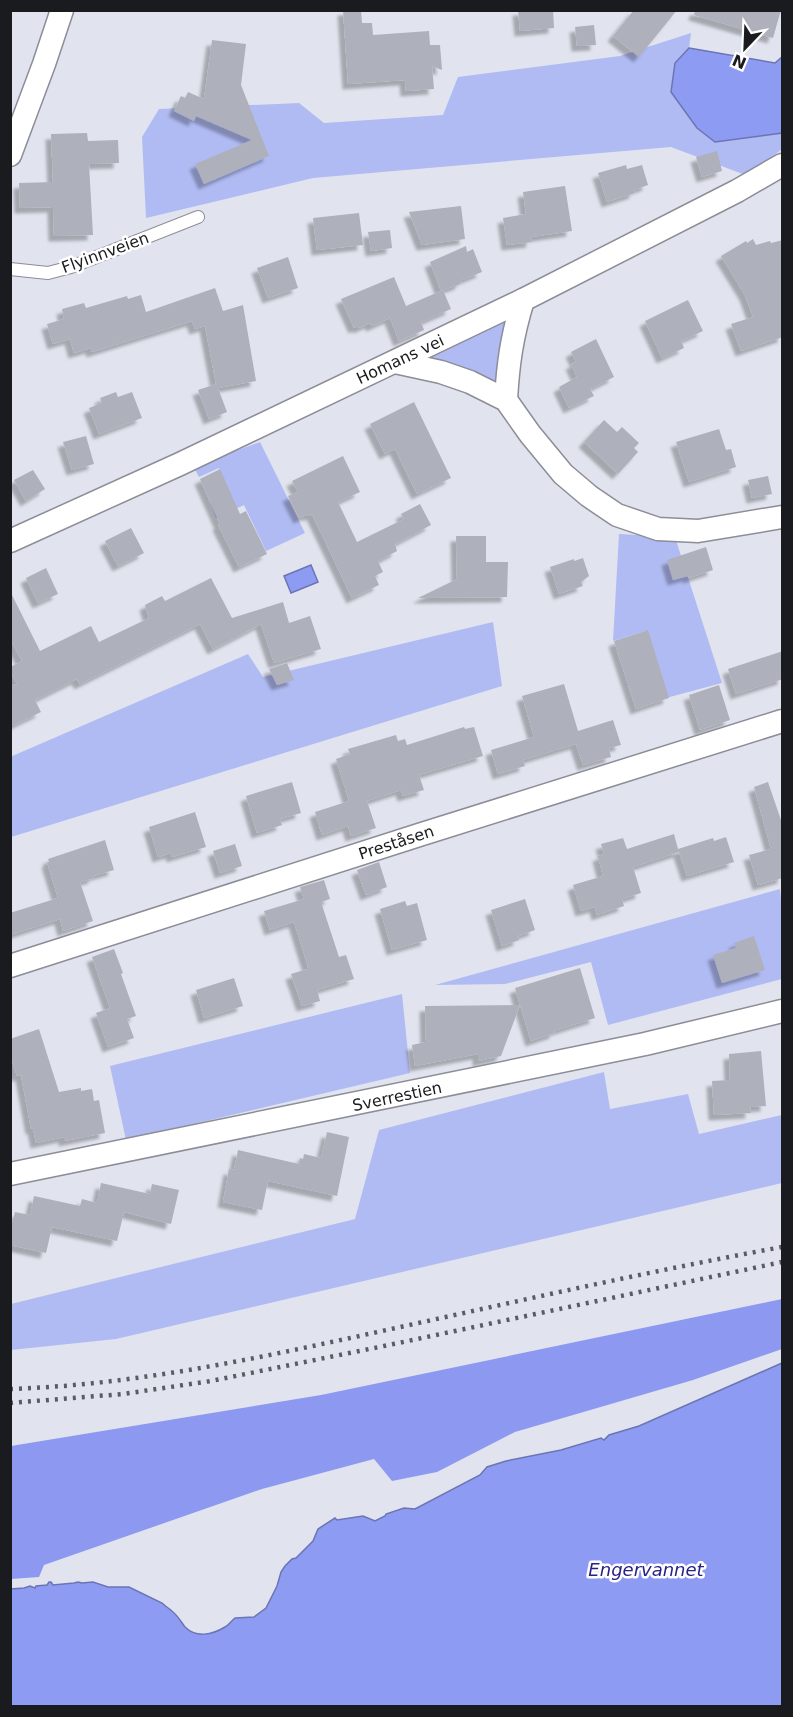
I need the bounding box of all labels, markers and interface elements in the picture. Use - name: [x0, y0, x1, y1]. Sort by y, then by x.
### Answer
- north arrow: [715, 18, 775, 78]
- text: N: [729, 50, 749, 73]
- street label: Flyinnveien: [59, 228, 151, 277]
- street label: Homans vei: [353, 331, 447, 388]
- street label: Preståsen: [356, 821, 436, 864]
- street label: Sverrestien: [351, 1078, 444, 1115]
- water label: Engervannet: [588, 1559, 705, 1580]

